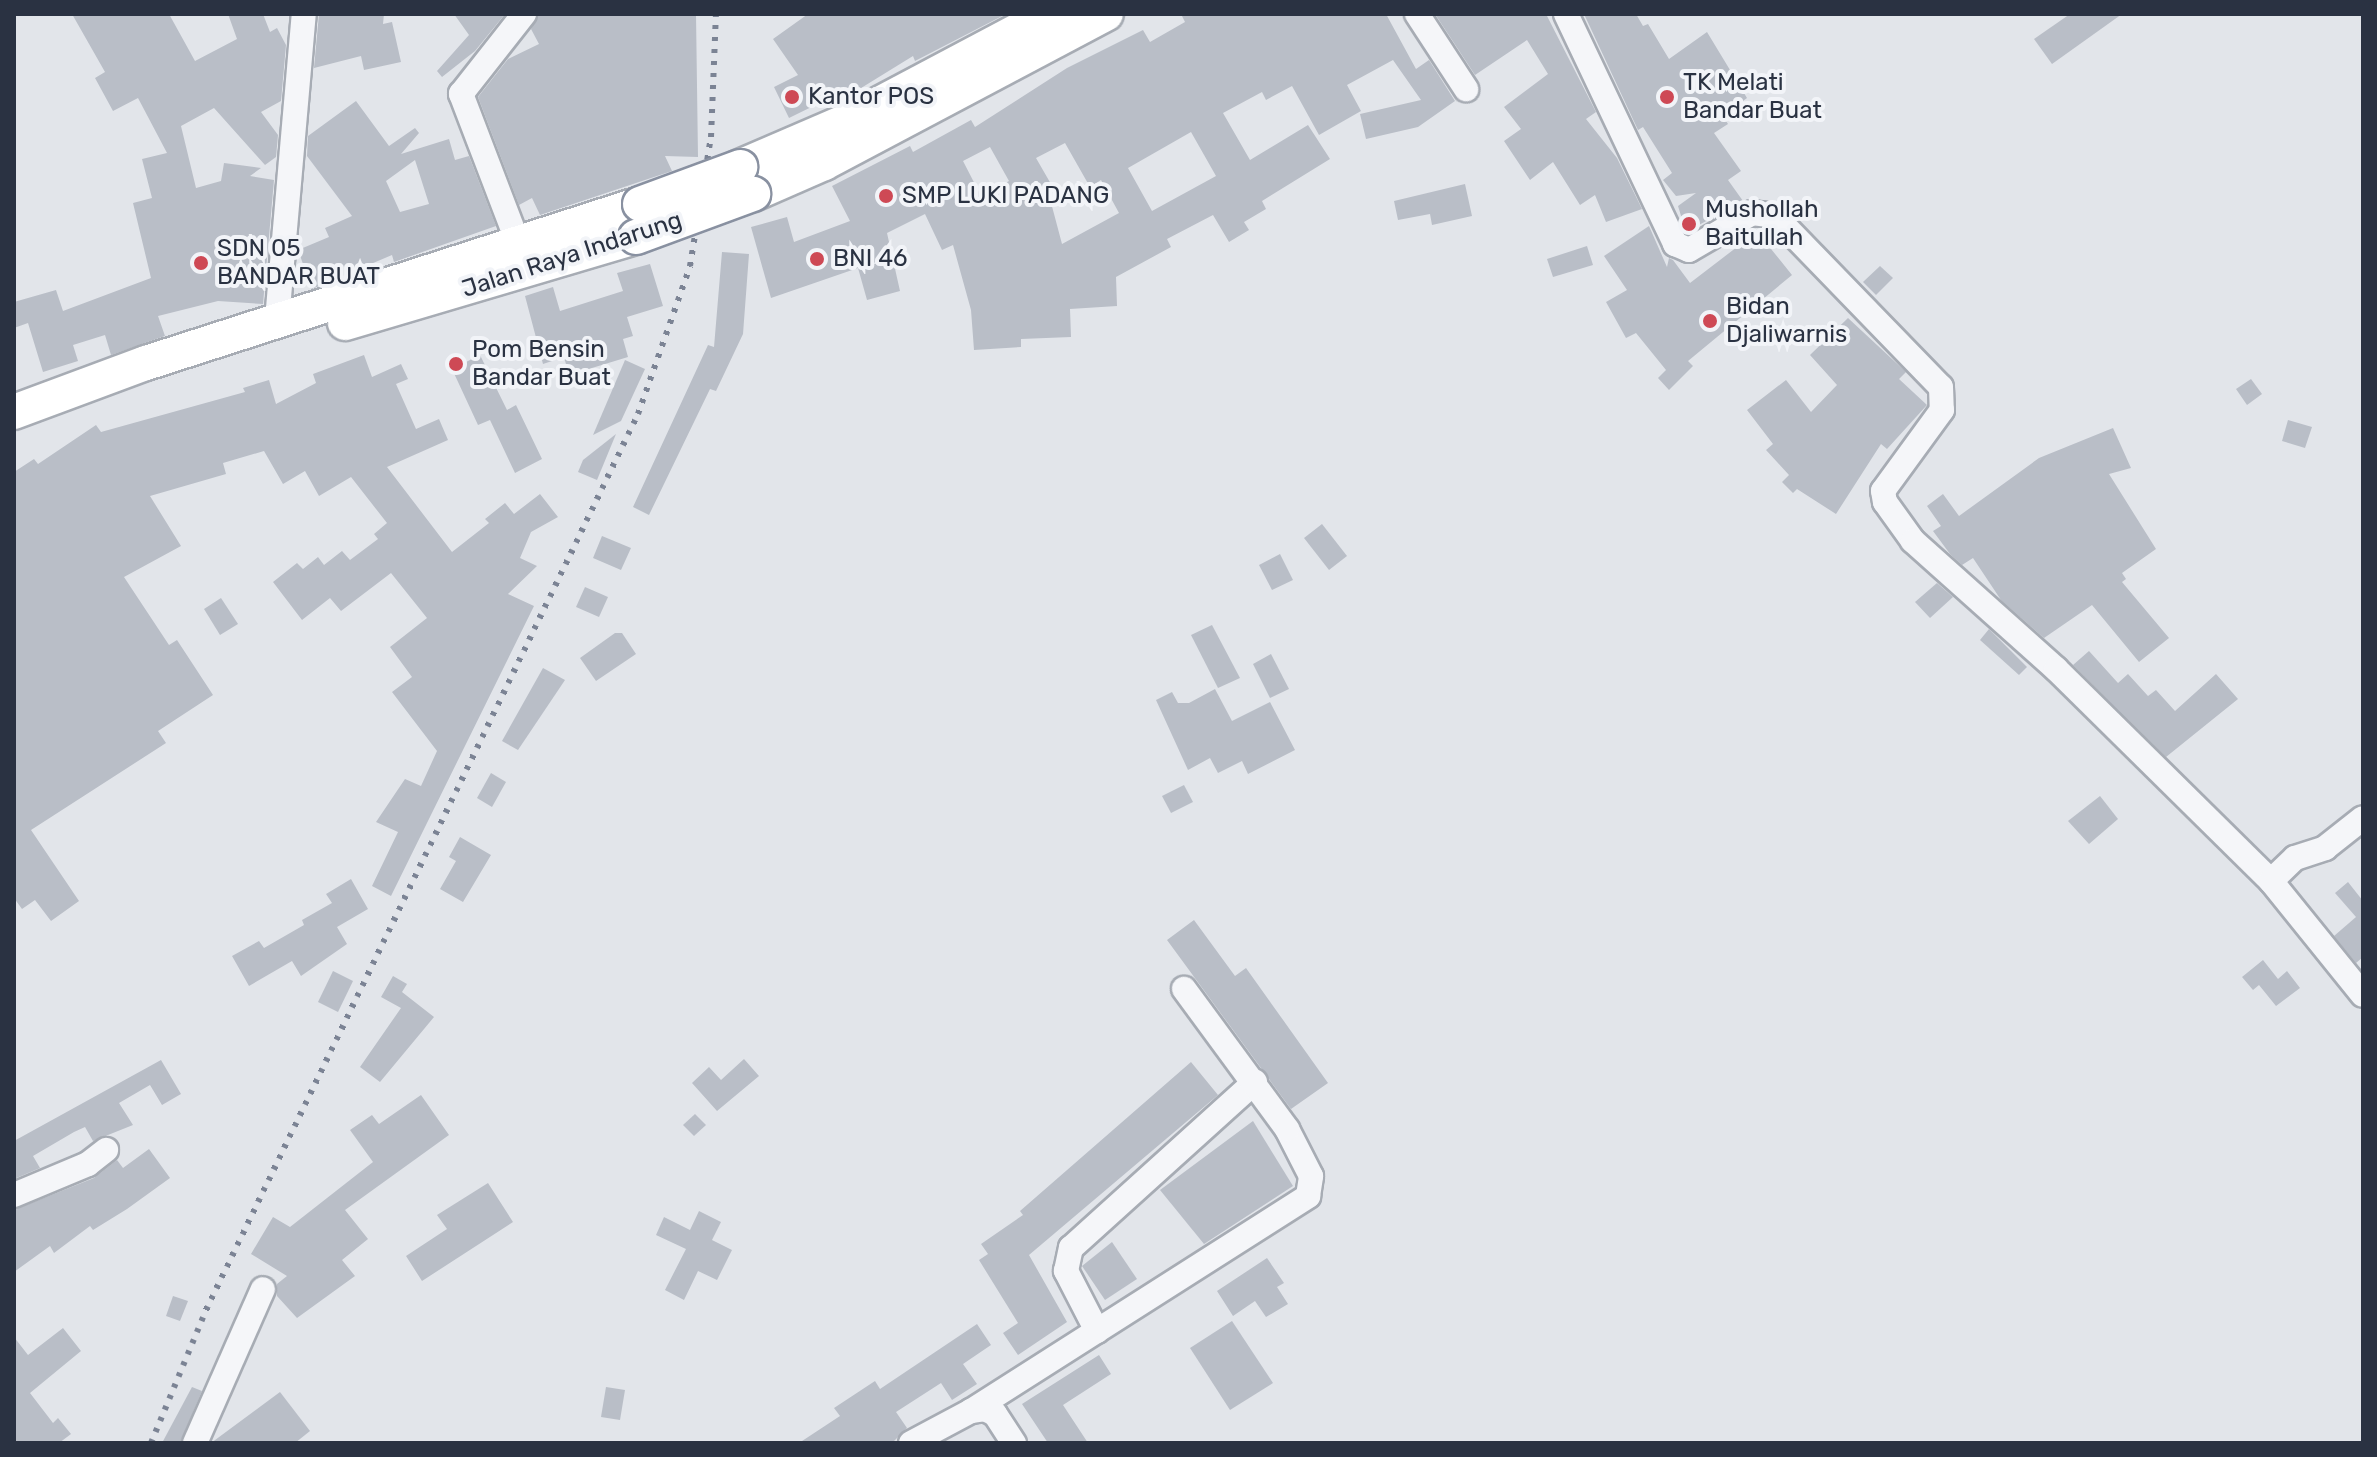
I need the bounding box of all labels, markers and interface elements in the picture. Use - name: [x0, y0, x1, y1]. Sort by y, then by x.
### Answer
- place label: TK Melati Bandar Buat: [1683, 69, 1822, 125]
- place label: Kantor POS: [808, 83, 935, 111]
- marker: Kantor POS: [783, 88, 801, 106]
- marker: TK Melati Bandar Buat: [1658, 88, 1676, 106]
- place label: SMP LUKI PADANG: [902, 182, 1110, 210]
- marker: SMP LUKI PADANG: [877, 187, 895, 205]
- place label: Mushollah Baitullah: [1705, 196, 1819, 252]
- street label: Jalan Raya Indarung: [458, 206, 686, 304]
- marker: Mushollah Baitullah: [1680, 215, 1698, 233]
- place label: SDN 05 BANDAR BUAT: [217, 235, 380, 291]
- place label: BNI 46: [833, 245, 908, 273]
- marker: BNI 46: [808, 250, 826, 268]
- marker: SDN 05 BANDAR BUAT: [192, 254, 210, 272]
- place label: Bidan Djaliwarnis: [1726, 293, 1847, 349]
- marker: Bidan Djaliwarnis: [1701, 312, 1719, 330]
- place label: Pom Bensin Bandar Buat: [472, 336, 611, 392]
- marker: Pom Bensin Bandar Buat: [447, 355, 465, 373]

